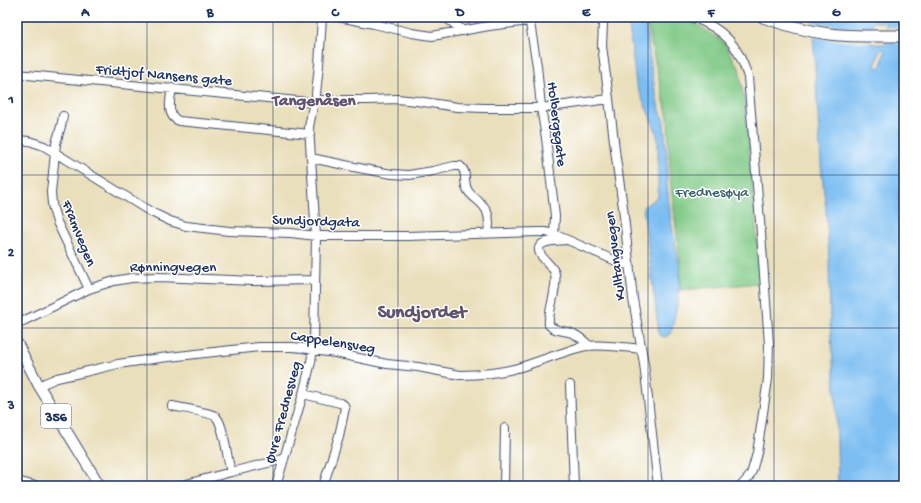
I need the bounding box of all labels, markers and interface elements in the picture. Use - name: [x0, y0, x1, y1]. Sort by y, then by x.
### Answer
- text: A: [80, 6, 90, 21]
- text: B: [206, 6, 215, 21]
- text: C: [330, 6, 340, 21]
- text: D: [455, 6, 465, 21]
- text: E: [582, 6, 591, 21]
- text: F: [707, 6, 716, 21]
- text: G: [832, 6, 841, 21]
- street label: Fridtjof Nansens gate: [94, 61, 233, 91]
- street label: Holbergsgate: [542, 81, 570, 168]
- district label: Tangenåsen: [270, 92, 356, 112]
- text: 1: [7, 93, 14, 108]
- park label: Frednesøya: [674, 184, 749, 202]
- street label: Framvegen: [56, 197, 100, 269]
- street label: Kulltangvegen: [602, 210, 630, 301]
- street label: Sundjordgata: [272, 211, 361, 233]
- text: 2: [8, 246, 15, 261]
- street label: Rønningvegen: [130, 259, 216, 277]
- district label: Sundjordet: [378, 302, 469, 325]
- street label: Cappelensveg: [289, 327, 376, 359]
- street label: Øvre Frednesveg: [262, 359, 306, 466]
- text: 3: [7, 399, 15, 414]
- road number: 356: [41, 404, 71, 428]

